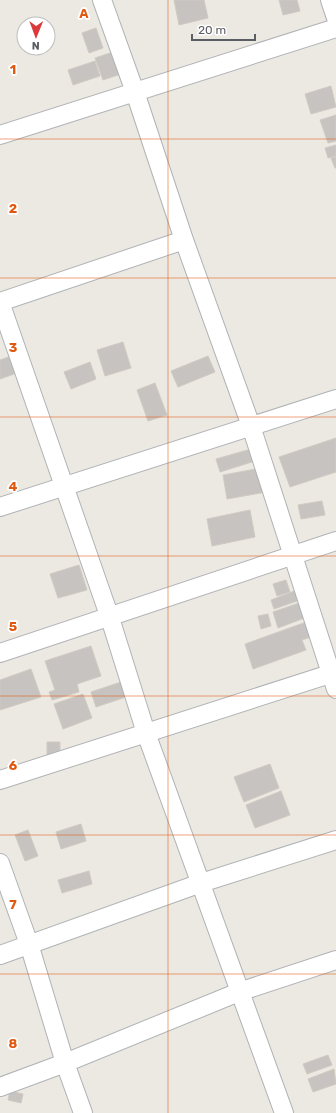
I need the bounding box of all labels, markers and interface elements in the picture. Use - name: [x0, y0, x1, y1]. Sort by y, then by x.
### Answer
- text: A: [79, 6, 89, 21]
- north arrow: [16, 16, 56, 56]
- scale bar: [192, 16, 255, 42]
- text: 20 m: [198, 23, 226, 37]
- text: N: [32, 39, 40, 52]
- text: 1: [10, 62, 16, 77]
- text: 2: [9, 201, 17, 216]
- text: 3: [9, 340, 18, 355]
- text: 4: [9, 479, 18, 494]
- text: 5: [9, 619, 17, 634]
- text: 6: [9, 758, 18, 773]
- text: 7: [9, 897, 17, 912]
- text: 8: [9, 1036, 18, 1051]

